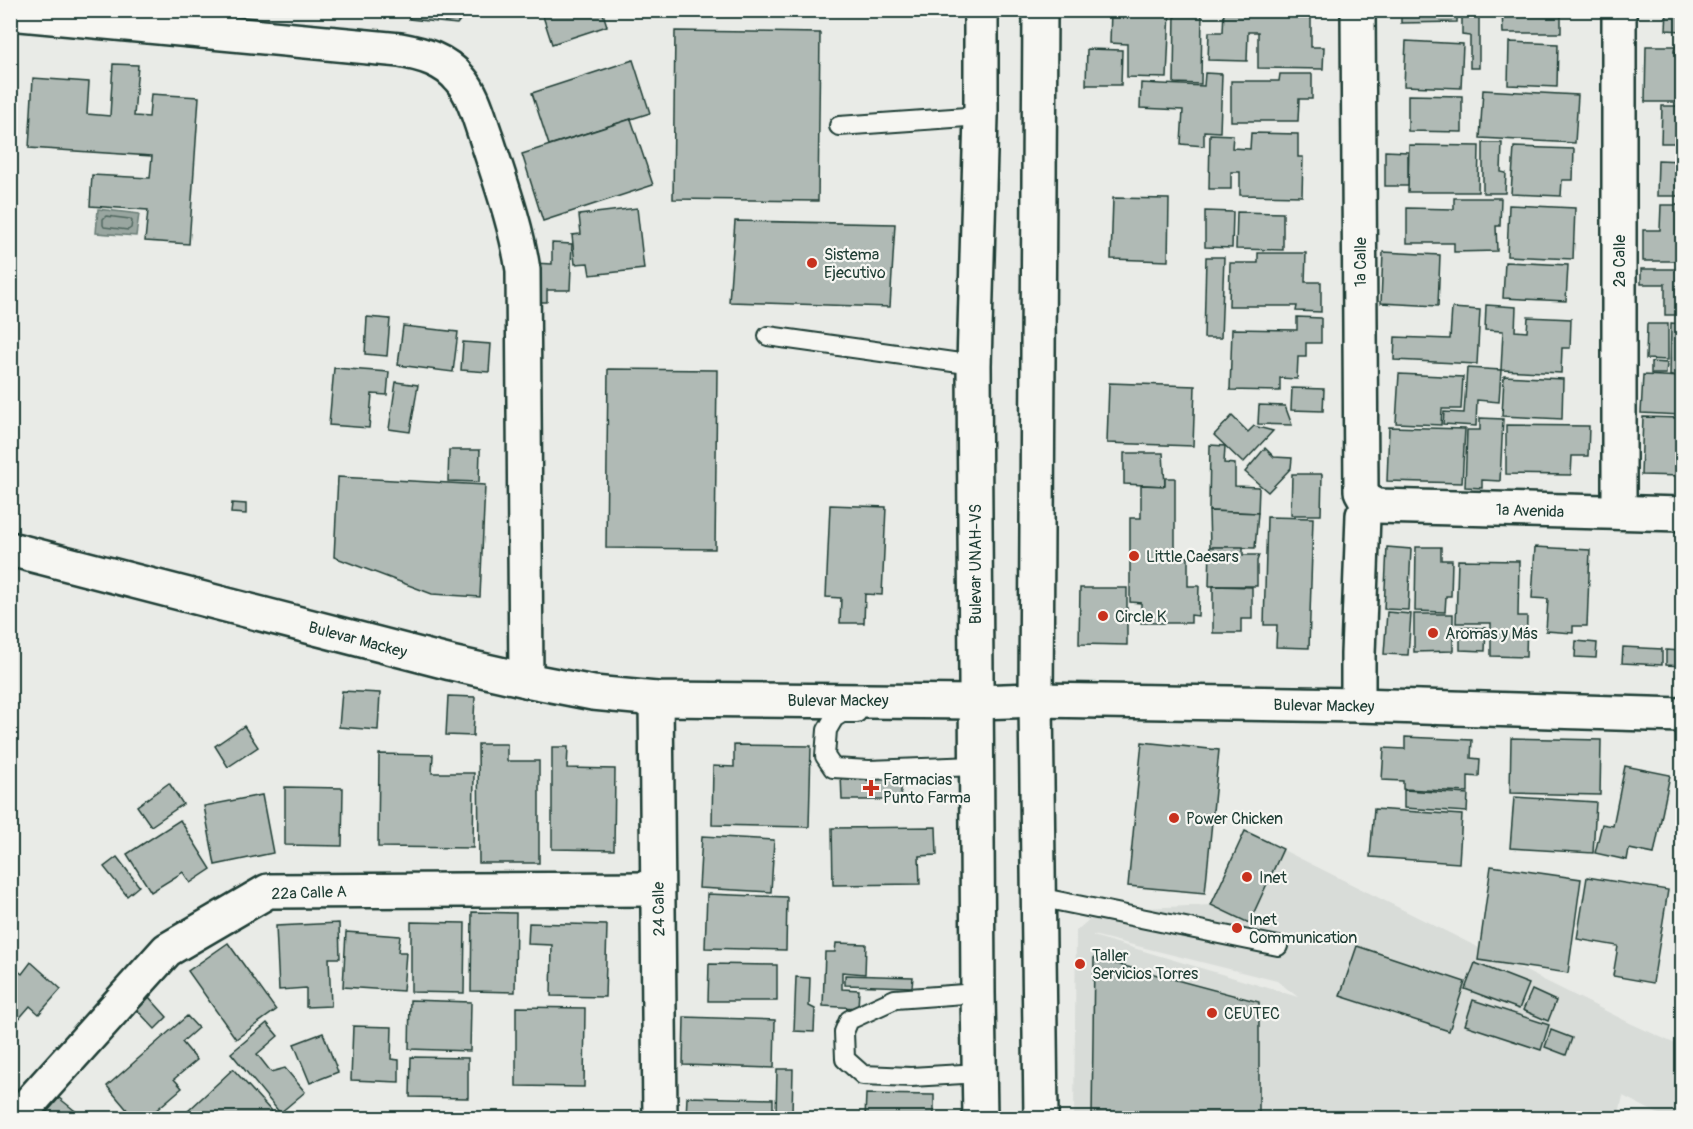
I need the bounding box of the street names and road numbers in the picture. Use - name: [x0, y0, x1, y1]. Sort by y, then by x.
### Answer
- street label: 2a Calle: [1610, 235, 1630, 287]
- street label: 1a Calle: [1351, 237, 1371, 287]
- street label: 1a Avenida: [1495, 500, 1565, 522]
- street label: Bulevar UNAH-VS: [966, 504, 986, 624]
- street label: Bulevar Mackey: [306, 617, 409, 663]
- street label: Bulevar Mackey: [787, 691, 889, 711]
- street label: Bulevar Mackey: [1273, 695, 1375, 717]
- street label: 24 Calle: [649, 881, 669, 936]
- street label: 22a Calle A: [271, 882, 347, 904]

